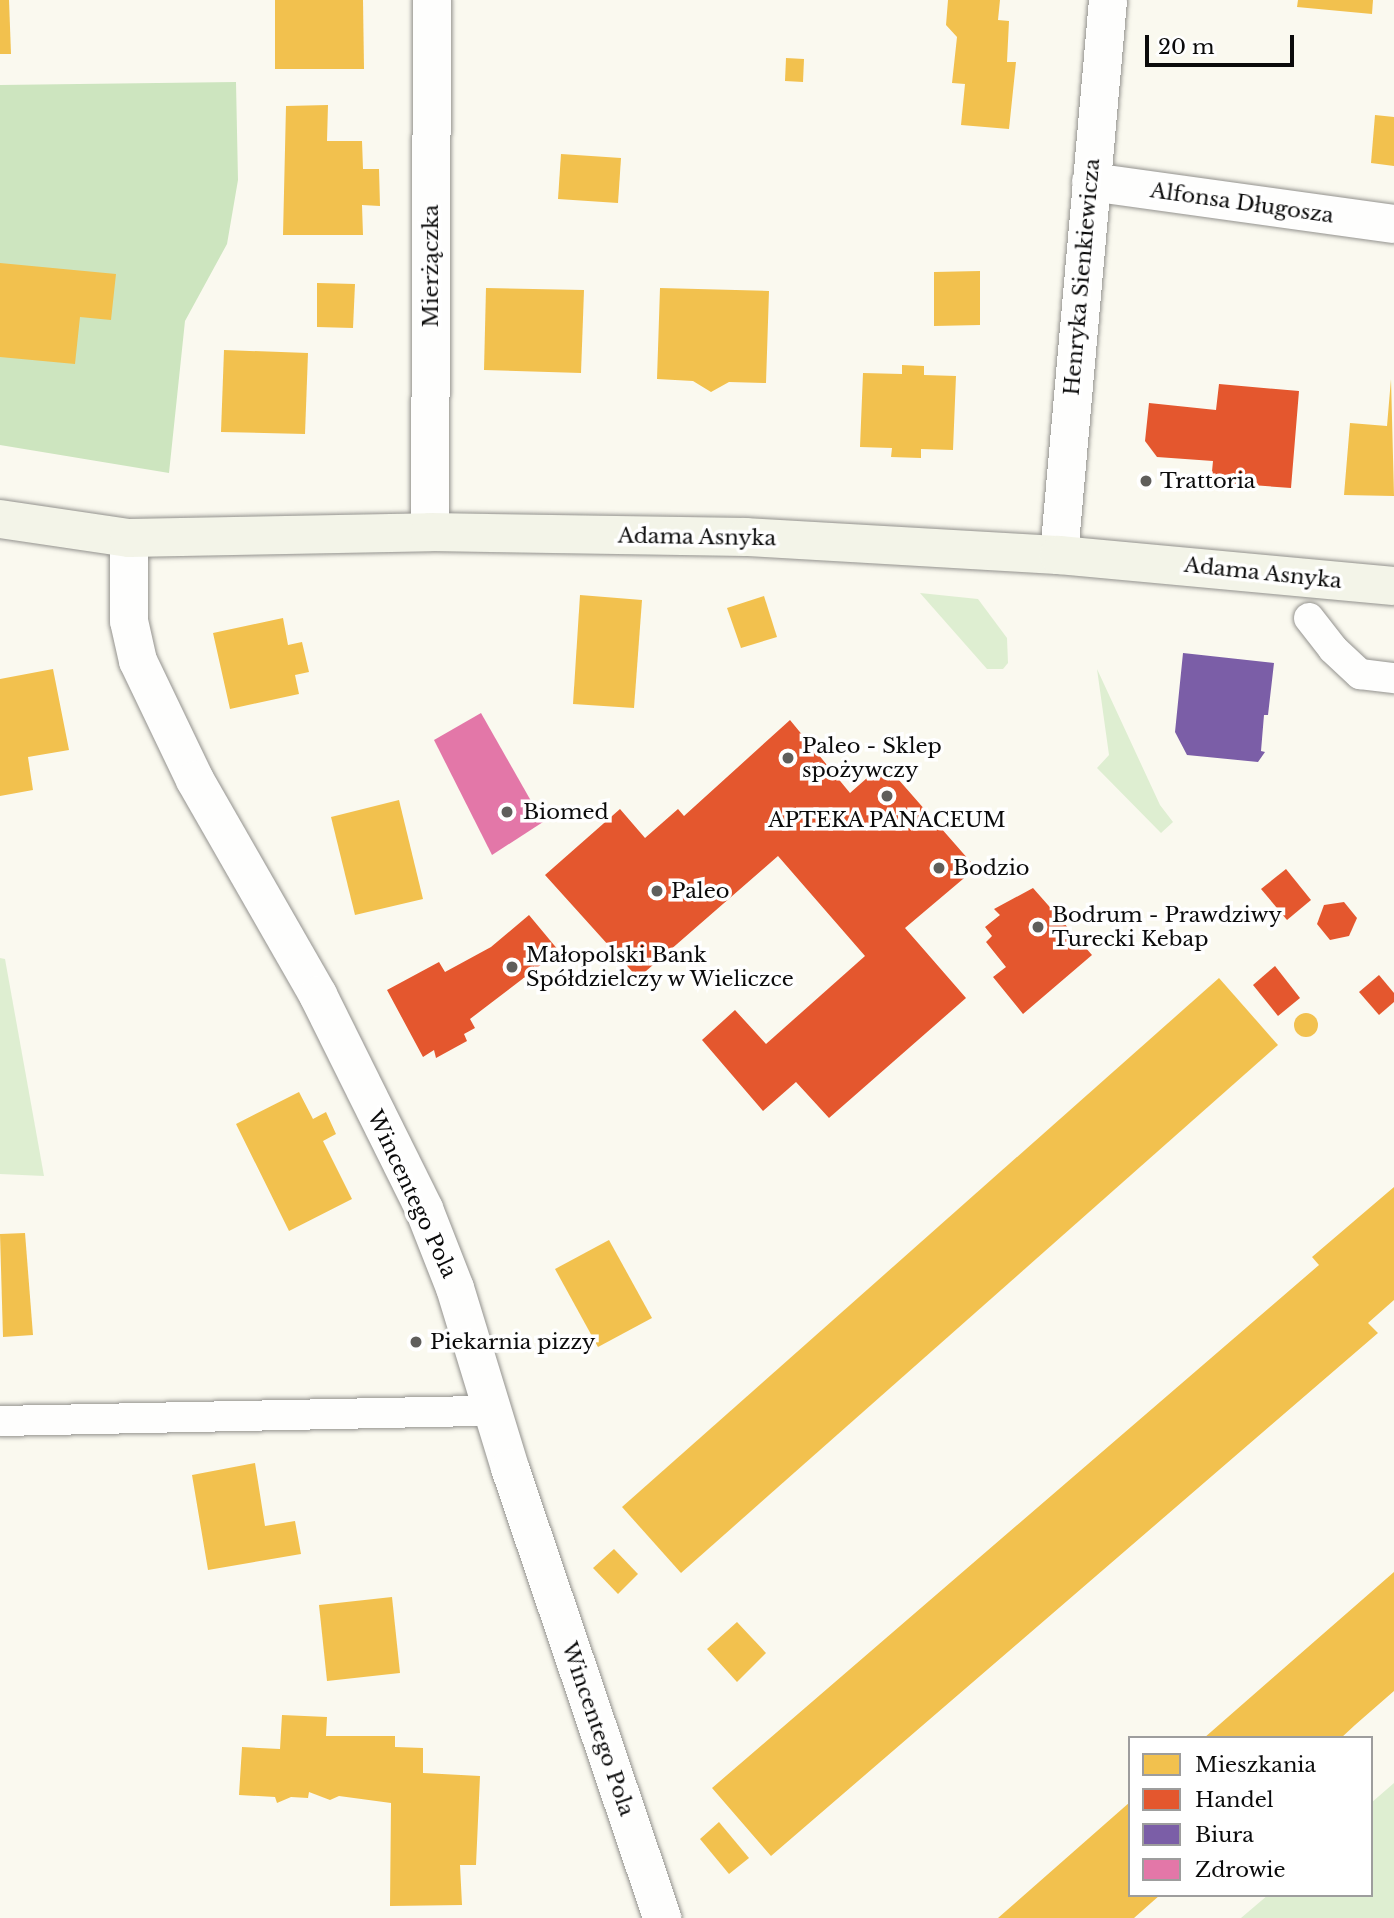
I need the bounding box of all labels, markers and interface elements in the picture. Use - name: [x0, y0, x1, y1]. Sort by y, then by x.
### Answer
- scale bar: [1149, 21, 1298, 65]
- text: 20 m: [1158, 34, 1215, 60]
- street label: Henryka Sienkiewicza: [1059, 157, 1105, 397]
- street label: Alfonsa Długosza: [1149, 178, 1335, 228]
- street label: Mierżączka: [418, 205, 444, 327]
- place label: Trattoria: [1160, 468, 1255, 494]
- marker: Trattoria: [1138, 473, 1154, 489]
- street label: Adama Asnyka: [617, 523, 777, 551]
- street label: Adama Asnyka: [1182, 552, 1344, 594]
- place label: Paleo - Sklep spożywczy: [802, 733, 942, 783]
- marker: Paleo - Sklep spożywczy: [780, 750, 796, 766]
- marker: APTEKA PANACEUM: [879, 788, 895, 804]
- place label: Biomed: [523, 799, 609, 825]
- marker: Biomed: [497, 802, 517, 822]
- place label: APTEKA PANACEUM: [768, 807, 1006, 833]
- place label: Bodzio: [953, 855, 1030, 881]
- marker: Bodzio: [931, 860, 947, 876]
- place label: Paleo: [671, 878, 729, 904]
- marker: Paleo: [649, 883, 665, 899]
- place label: Bodrum - Prawdziwy Turecki Kebap: [1052, 902, 1282, 952]
- marker: Bodrum - Prawdziwy Turecki Kebap: [1030, 919, 1046, 935]
- place label: Małopolski Bank Spółdzielczy w Wieliczce: [526, 942, 796, 992]
- marker: Małopolski Bank Spółdzielczy w Wieliczce: [504, 959, 520, 975]
- street label: Wincentego Pola: [362, 1106, 462, 1282]
- place label: Piekarnia pizzy: [430, 1329, 596, 1355]
- marker: Piekarnia pizzy: [408, 1334, 424, 1350]
- street label: Wincentego Pola: [556, 1639, 640, 1819]
- legend: [1128, 1736, 1373, 1897]
- text: Mieszkania: [1195, 1752, 1316, 1778]
- text: Handel: [1195, 1787, 1274, 1813]
- text: Biura: [1195, 1822, 1254, 1848]
- text: Zdrowie: [1195, 1857, 1286, 1883]

